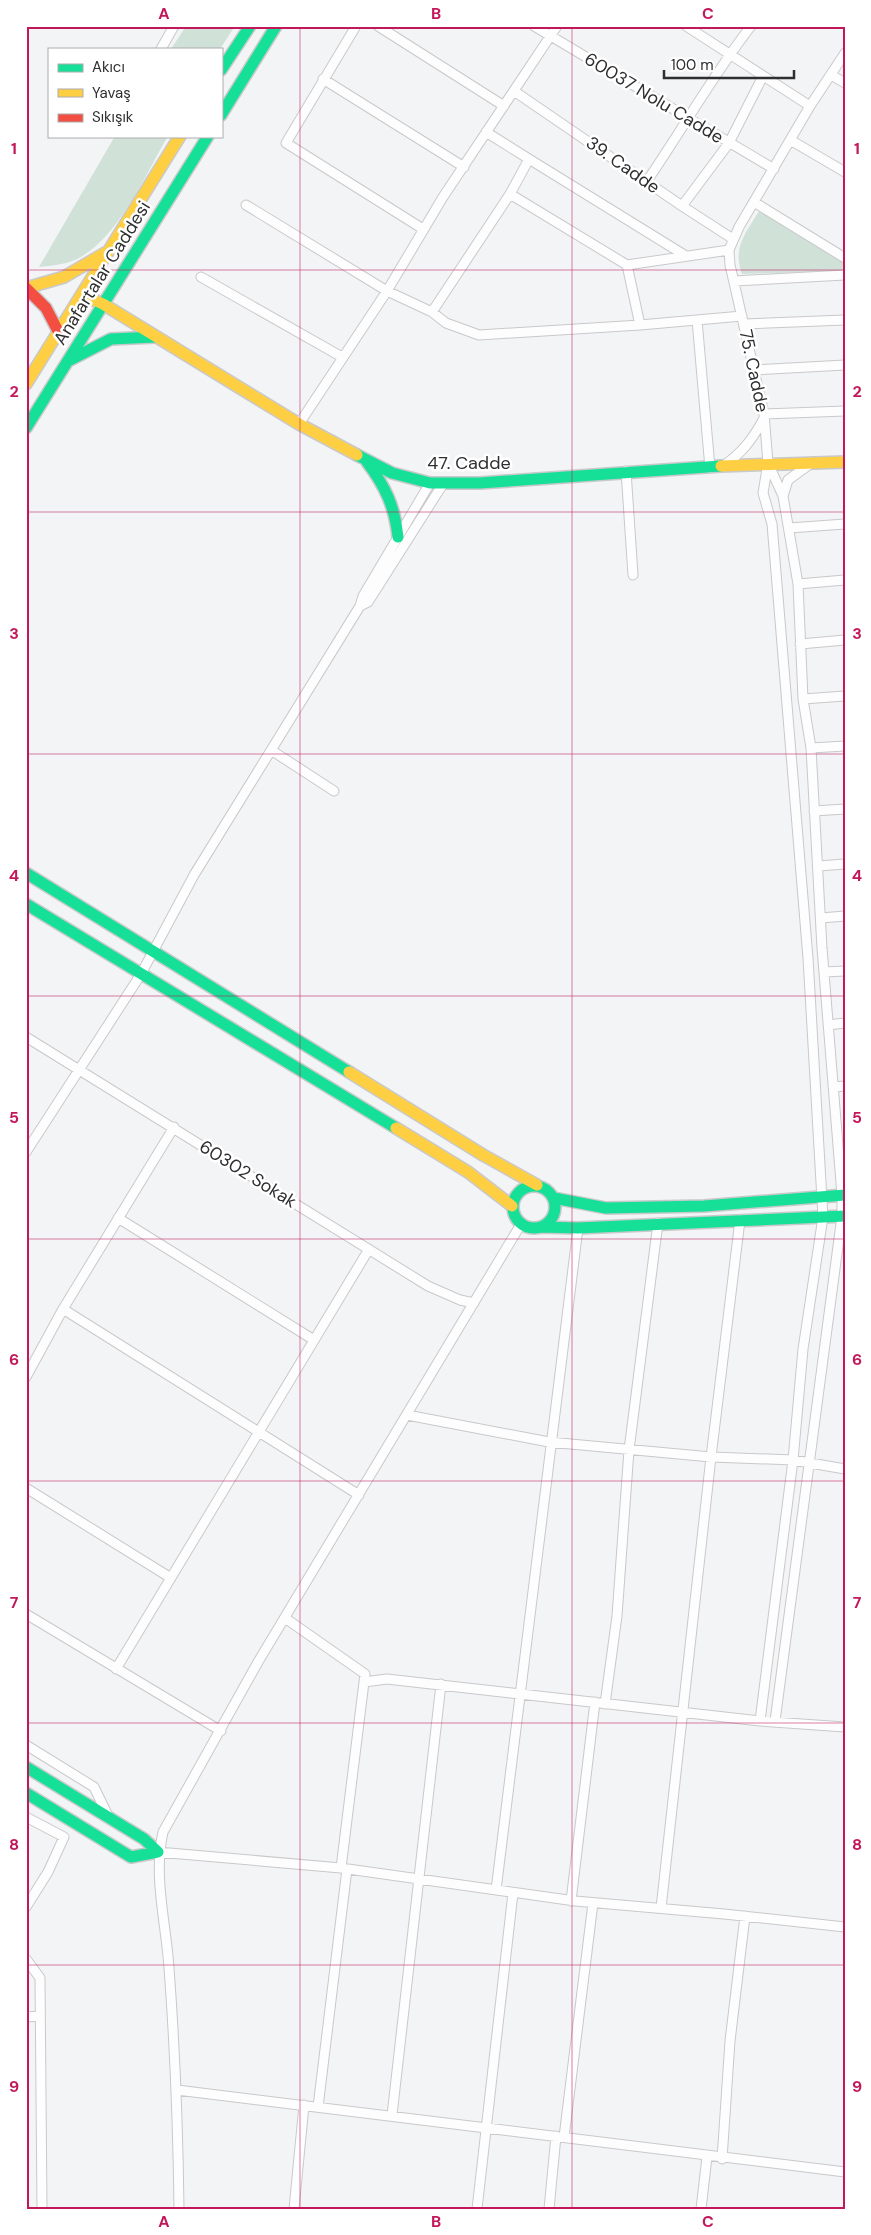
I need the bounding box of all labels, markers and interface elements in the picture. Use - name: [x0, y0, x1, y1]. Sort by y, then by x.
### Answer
- text: A: [158, 3, 170, 24]
- text: B: [431, 3, 441, 24]
- text: C: [702, 3, 714, 24]
- street label: 60037 Nolu Cadde: [580, 47, 728, 149]
- legend: [48, 48, 222, 138]
- scale bar: [664, 48, 794, 80]
- text: 100 m: [671, 55, 714, 75]
- text: Akıcı: [92, 57, 125, 77]
- text: Yavaş: [92, 83, 131, 103]
- text: Sıkışık: [92, 107, 134, 127]
- street label: 39. Cadde: [581, 131, 665, 199]
- text: 1: [11, 138, 17, 159]
- text: 1: [854, 138, 860, 159]
- street label: Anafartalar Caddesi: [48, 197, 156, 349]
- street label: 75. Cadde: [734, 327, 774, 415]
- text: 2: [9, 381, 19, 402]
- text: 2: [852, 381, 862, 402]
- street label: 47. Cadde: [427, 451, 511, 475]
- text: 3: [9, 623, 19, 644]
- text: 3: [852, 623, 862, 644]
- text: 4: [9, 865, 19, 886]
- text: 4: [852, 865, 862, 886]
- text: 5: [9, 1107, 19, 1128]
- text: 5: [852, 1107, 862, 1128]
- street label: 60302 Sokak: [195, 1135, 301, 1213]
- text: 6: [9, 1349, 19, 1370]
- text: 6: [852, 1349, 862, 1370]
- text: 7: [10, 1592, 19, 1613]
- text: 7: [853, 1592, 862, 1613]
- text: 8: [9, 1834, 19, 1855]
- text: 8: [852, 1834, 862, 1855]
- text: 9: [9, 2076, 19, 2097]
- text: 9: [852, 2076, 862, 2097]
- text: A: [158, 2211, 170, 2232]
- text: B: [431, 2211, 441, 2232]
- text: C: [702, 2211, 714, 2232]

